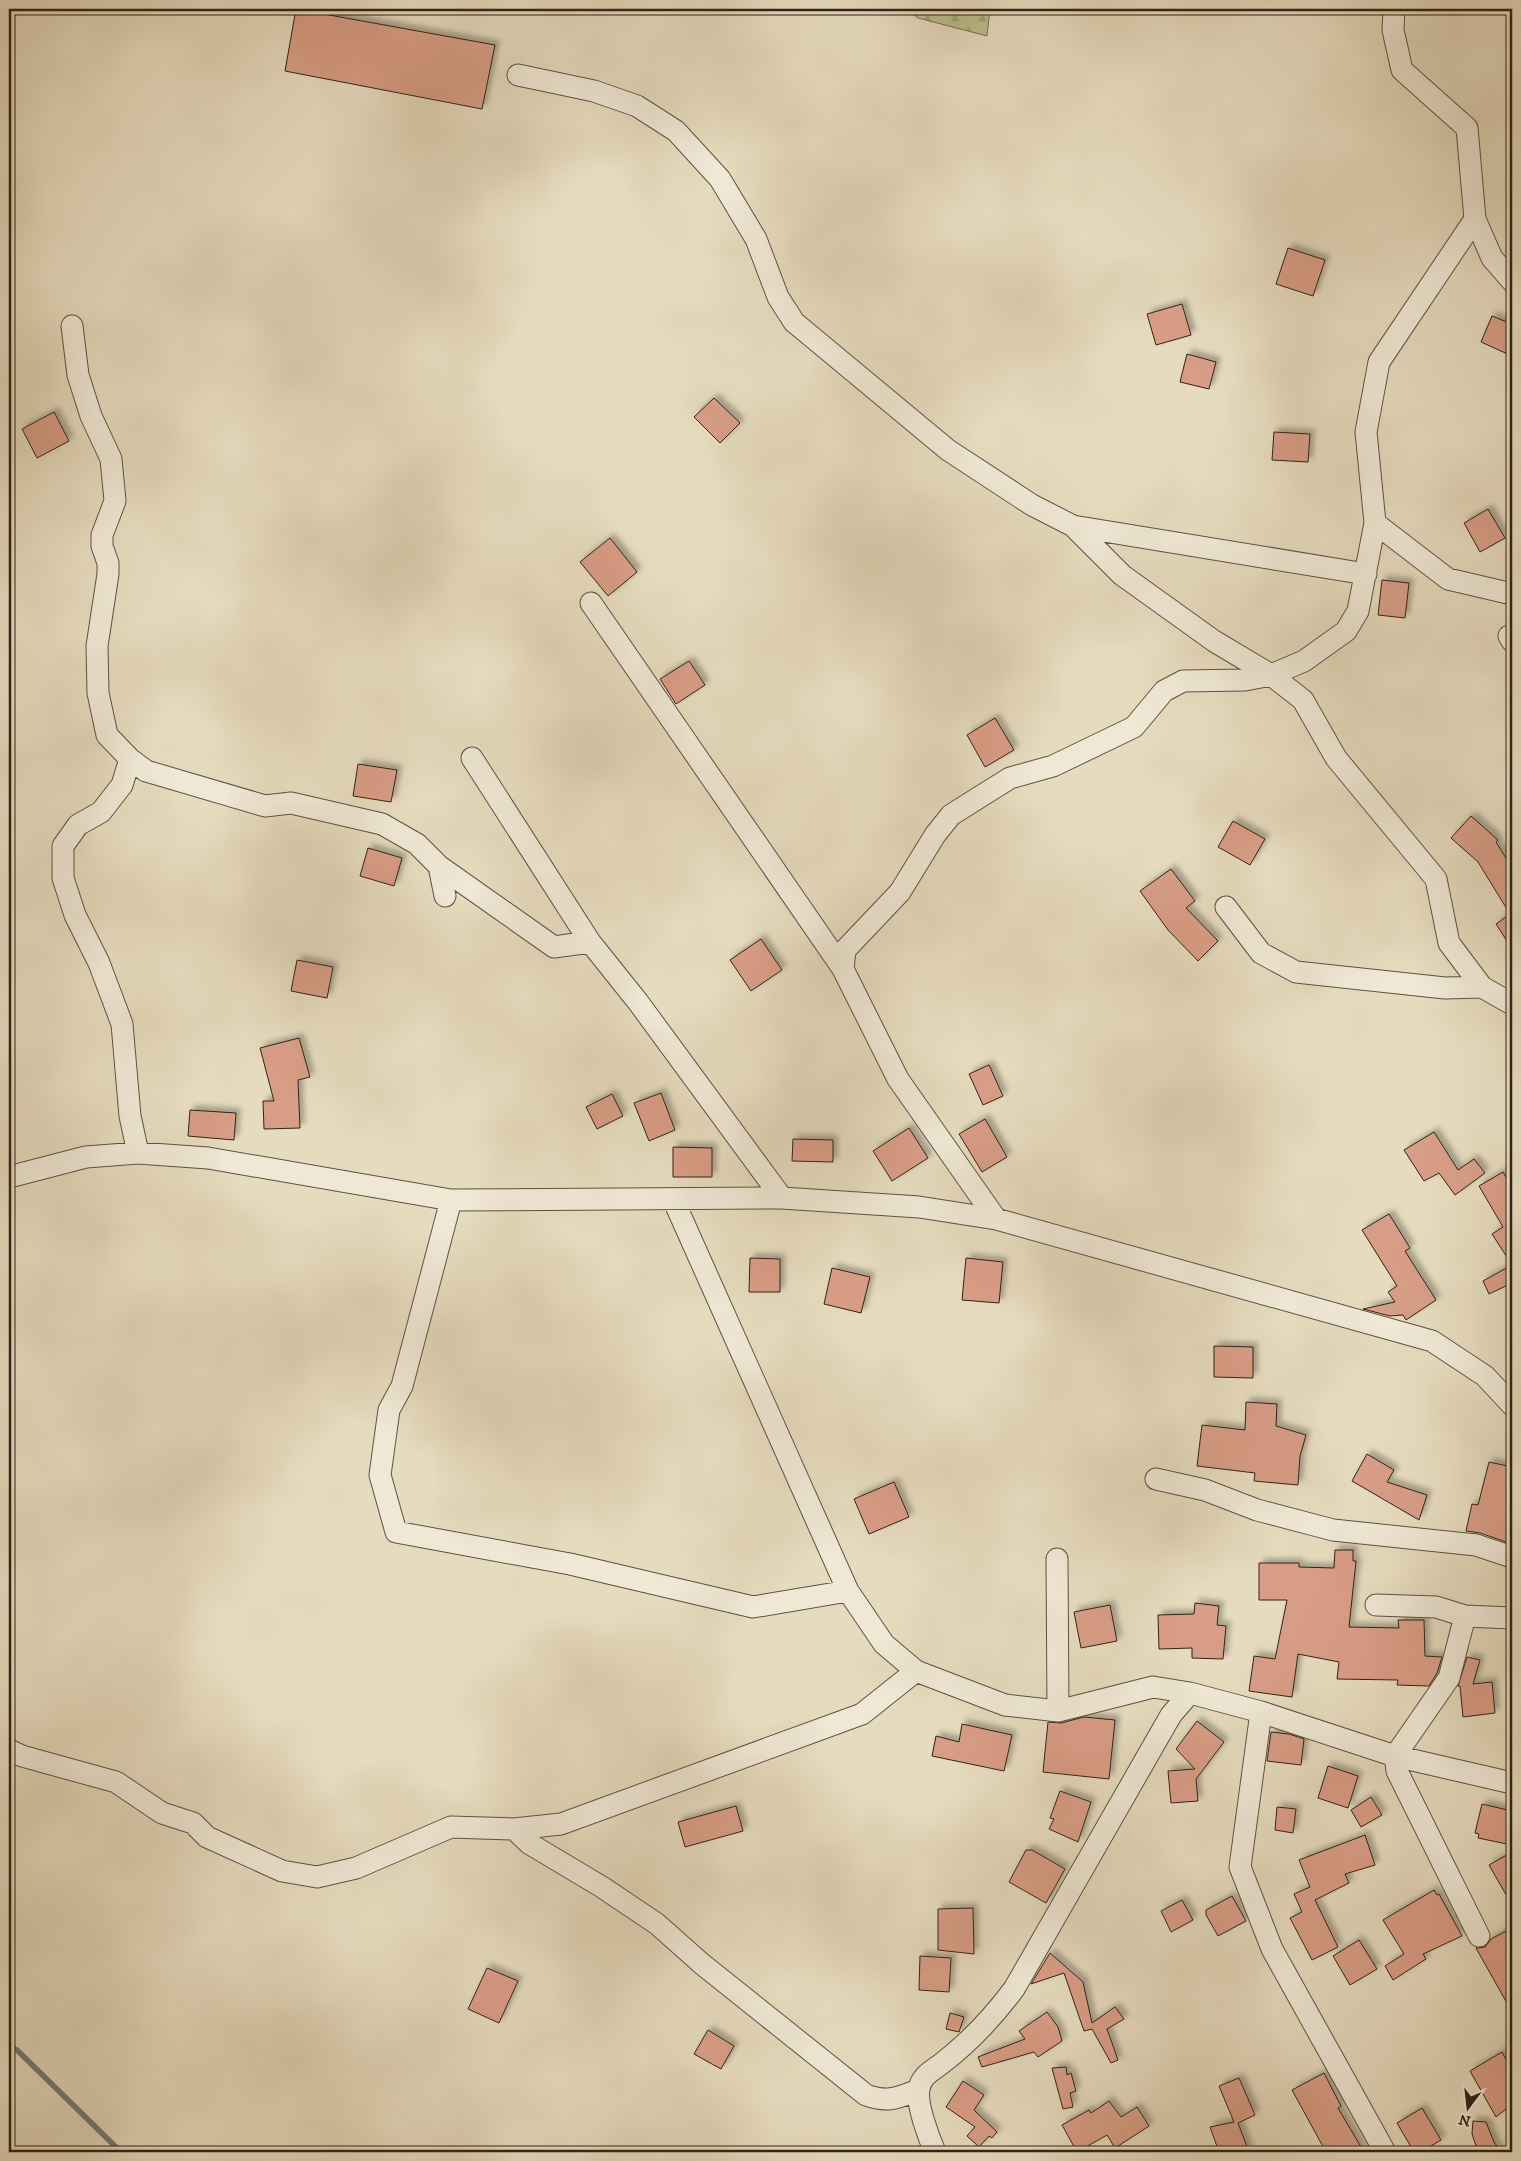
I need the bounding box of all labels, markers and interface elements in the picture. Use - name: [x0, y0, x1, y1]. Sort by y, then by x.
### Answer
- north arrow: [1444, 2084, 1494, 2134]
- text: N: [1457, 2109, 1473, 2130]

